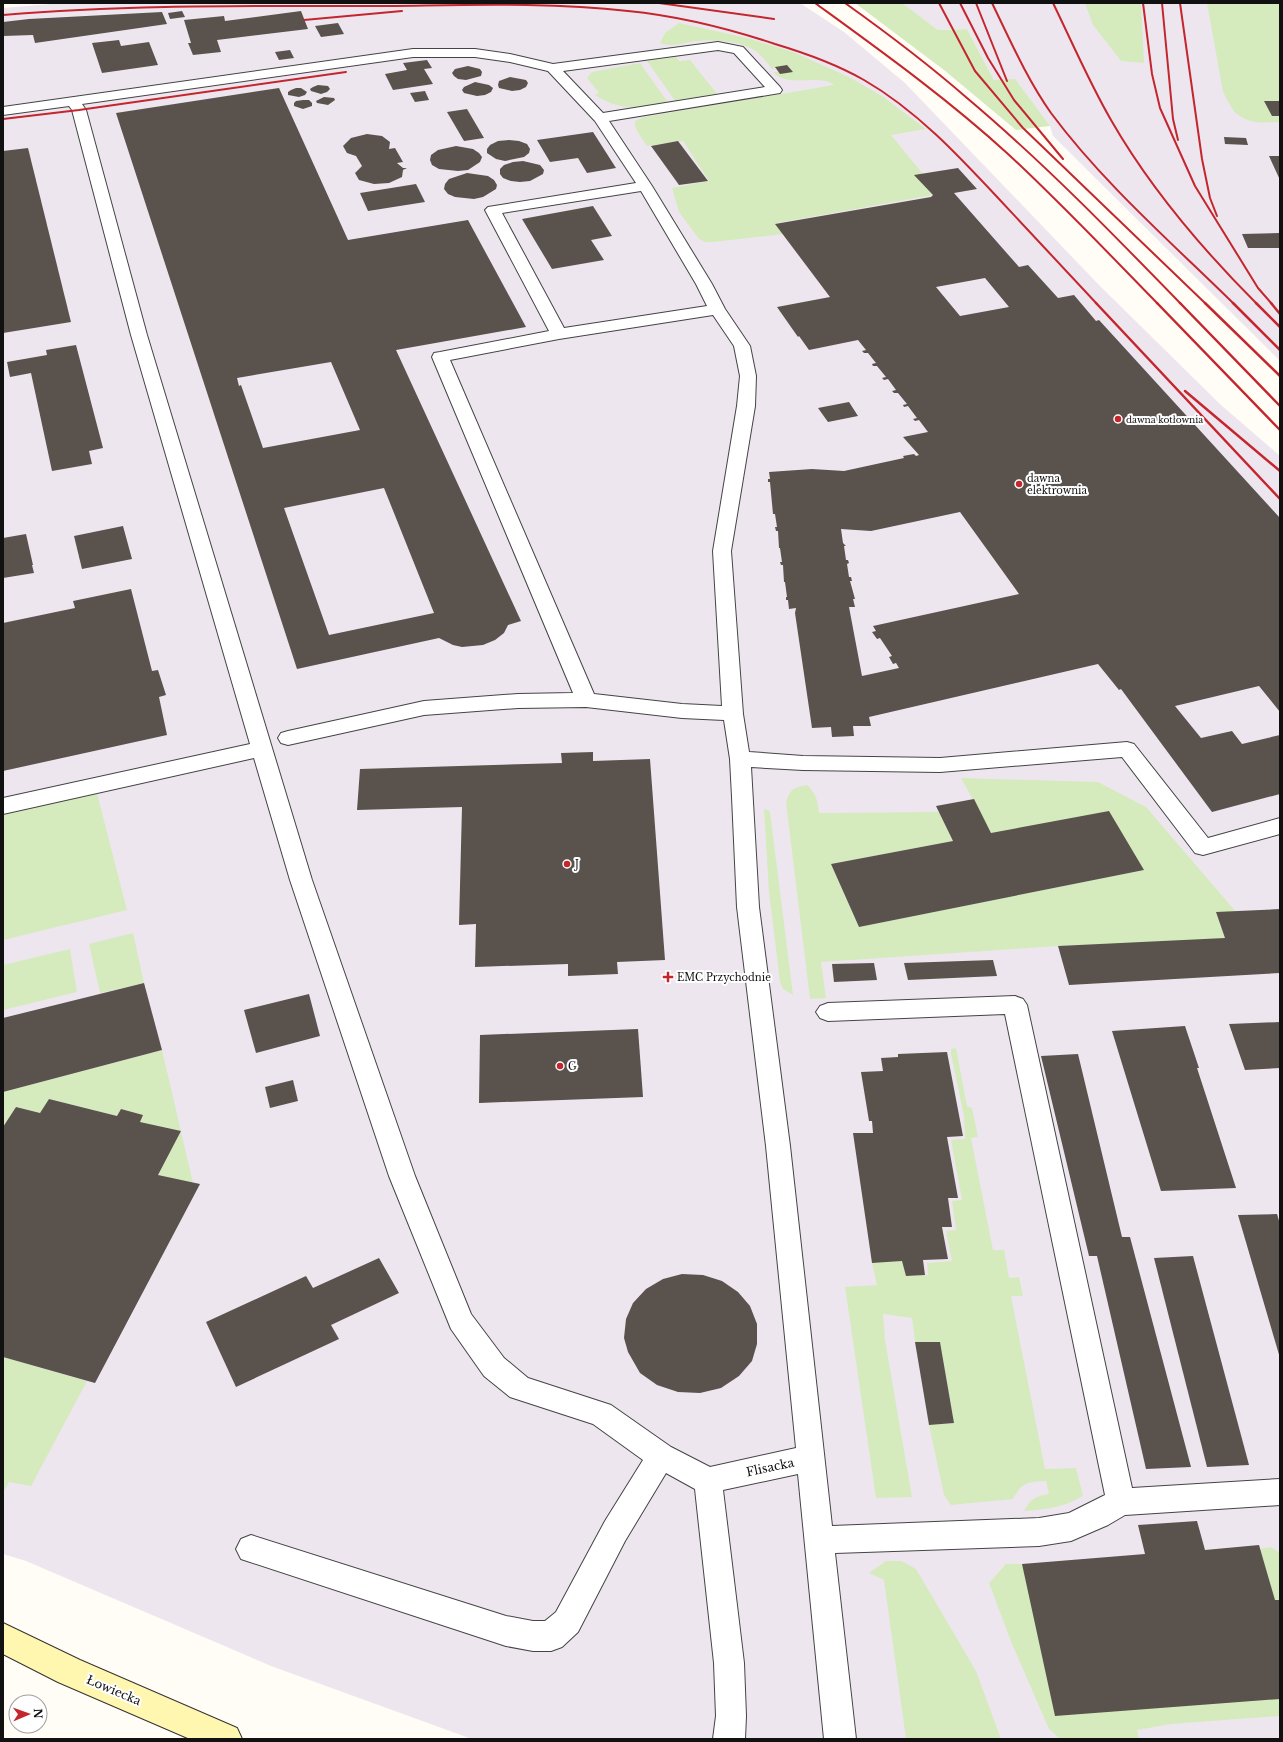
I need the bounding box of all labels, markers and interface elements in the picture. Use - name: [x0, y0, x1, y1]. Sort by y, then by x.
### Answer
- marker: dawna kotłownia: [1113, 414, 1123, 424]
- place label: dawna kotłownia: [1126, 414, 1203, 425]
- place label: dawna elektrownia: [1027, 472, 1087, 497]
- marker: dawna elektrownia: [1014, 479, 1024, 489]
- place label: J: [573, 858, 579, 871]
- marker: J: [562, 859, 572, 869]
- marker: EMC Przychodnie: [662, 971, 674, 983]
- place label: EMC Przychodnie: [677, 971, 771, 984]
- place label: G: [568, 1060, 577, 1073]
- marker: G: [555, 1061, 565, 1071]
- street label: Flisacka: [745, 1455, 796, 1479]
- street label: Łowiecka: [84, 1672, 144, 1708]
- north arrow: [8, 1694, 48, 1734]
- text: N: [31, 1708, 45, 1720]

